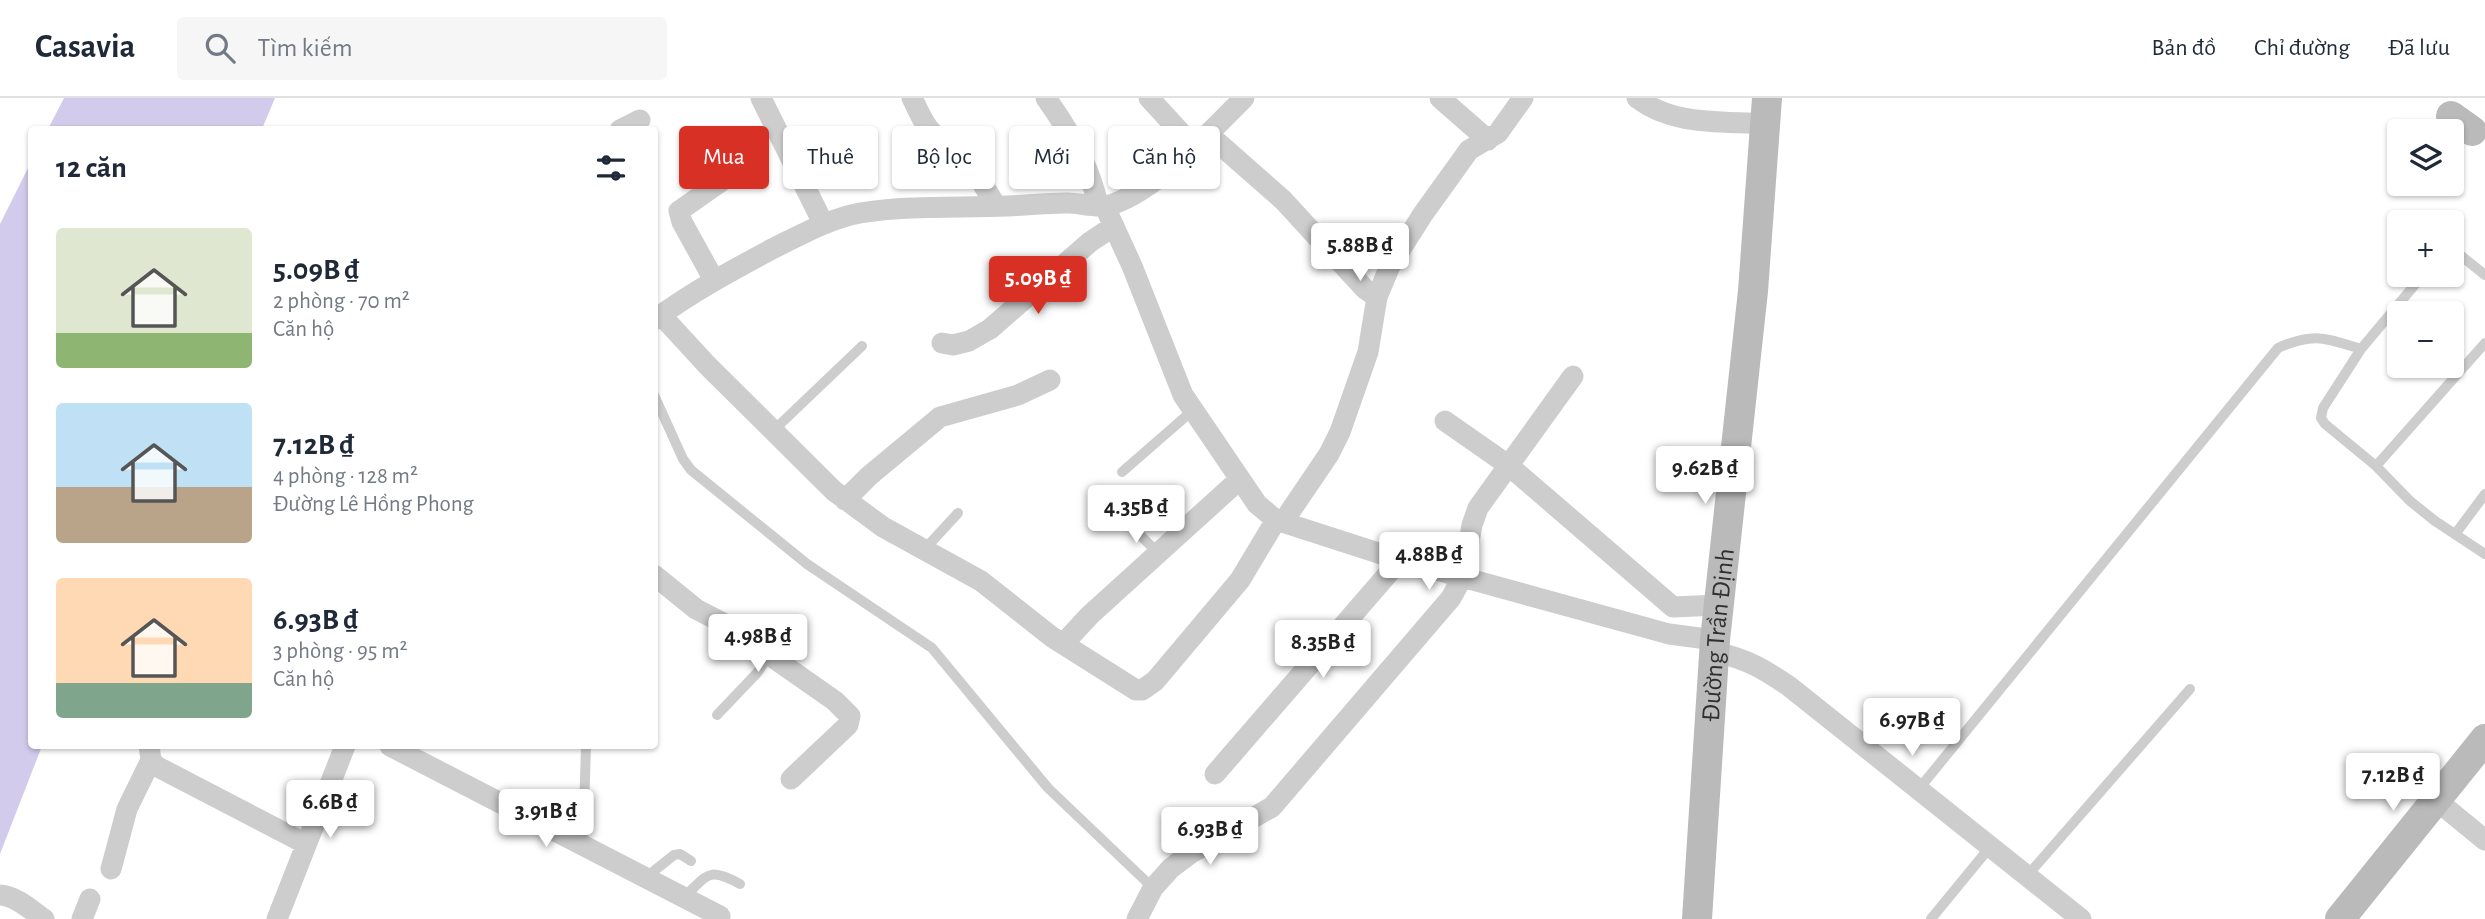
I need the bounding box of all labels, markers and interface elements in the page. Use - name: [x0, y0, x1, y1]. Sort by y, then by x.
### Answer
- search box: [177, 17, 667, 80]
- icon: search: [201, 29, 239, 67]
- text: Casavia: [35, 31, 135, 64]
- text: Tìm kiếm: [257, 35, 352, 61]
- text: Bản đồ: [2152, 36, 2216, 60]
- text: Chỉ đường: [2254, 36, 2350, 60]
- text: Đã lưu: [2388, 36, 2450, 60]
- map controls: [2387, 119, 2464, 378]
- button: layers: [2387, 119, 2464, 196]
- chip: Mua: [679, 126, 769, 189]
- chip: Thuê: [783, 126, 878, 189]
- chip: Bộ lọc: [892, 126, 995, 189]
- chip: Mới: [1009, 126, 1094, 189]
- chip: Căn hộ: [1108, 126, 1220, 189]
- icon: filters: [592, 149, 630, 187]
- text: 12 căn: [56, 153, 127, 183]
- button: +: [2387, 210, 2464, 287]
- pin: 5.88B ₫: [1295, 223, 1425, 283]
- text: 5.88B ₫: [1327, 234, 1393, 257]
- text: 5.09B ₫: [273, 255, 360, 285]
- icon: home: [112, 256, 196, 340]
- pin: 5.09B ₫: [973, 256, 1103, 316]
- text: 5.09B ₫: [1005, 267, 1071, 290]
- text: 2 phòng · 70 m²: [273, 290, 410, 313]
- button: −: [2387, 301, 2464, 378]
- text: Căn hộ: [273, 318, 334, 341]
- text: 7.12B ₫: [273, 430, 354, 460]
- icon: home: [112, 431, 196, 515]
- pin: 9.62B ₫: [1640, 446, 1770, 506]
- text: 9.62B ₫: [1672, 457, 1738, 480]
- text: 4 phòng · 128 m²: [273, 465, 418, 488]
- pin: 4.35B ₫: [1071, 486, 1201, 545]
- text: Đường Lê Hồng Phong: [273, 493, 474, 516]
- text: 4.35B ₫: [1104, 496, 1168, 519]
- pin: 4.88B ₫: [1364, 532, 1494, 592]
- text: 4.88B ₫: [1395, 543, 1463, 566]
- street label: Đường Trần Định: [1698, 547, 1739, 722]
- text: 6.93B ₫: [273, 605, 358, 635]
- icon: home: [112, 606, 196, 690]
- pin: 4.98B ₫: [693, 614, 823, 674]
- pin: 8.35B ₫: [1258, 620, 1388, 680]
- text: 4.98B ₫: [724, 625, 792, 648]
- text: 8.35B ₫: [1291, 631, 1355, 654]
- text: 3 phòng · 95 m²: [273, 640, 408, 663]
- text: Căn hộ: [273, 668, 334, 691]
- pin: 6.97B ₫: [1847, 698, 1977, 758]
- text: 6.97B ₫: [1879, 709, 1945, 732]
- pin: 7.12B ₫: [2328, 754, 2458, 813]
- text: 7.12B ₫: [2362, 764, 2424, 787]
- pin: 6.6B ₫: [273, 780, 387, 840]
- pin: 3.91B ₫: [481, 790, 611, 849]
- text: 6.6B ₫: [302, 791, 358, 814]
- text: 3.91B ₫: [515, 800, 577, 823]
- pin: 6.93B ₫: [1145, 808, 1275, 867]
- text: 6.93B ₫: [1177, 818, 1243, 841]

